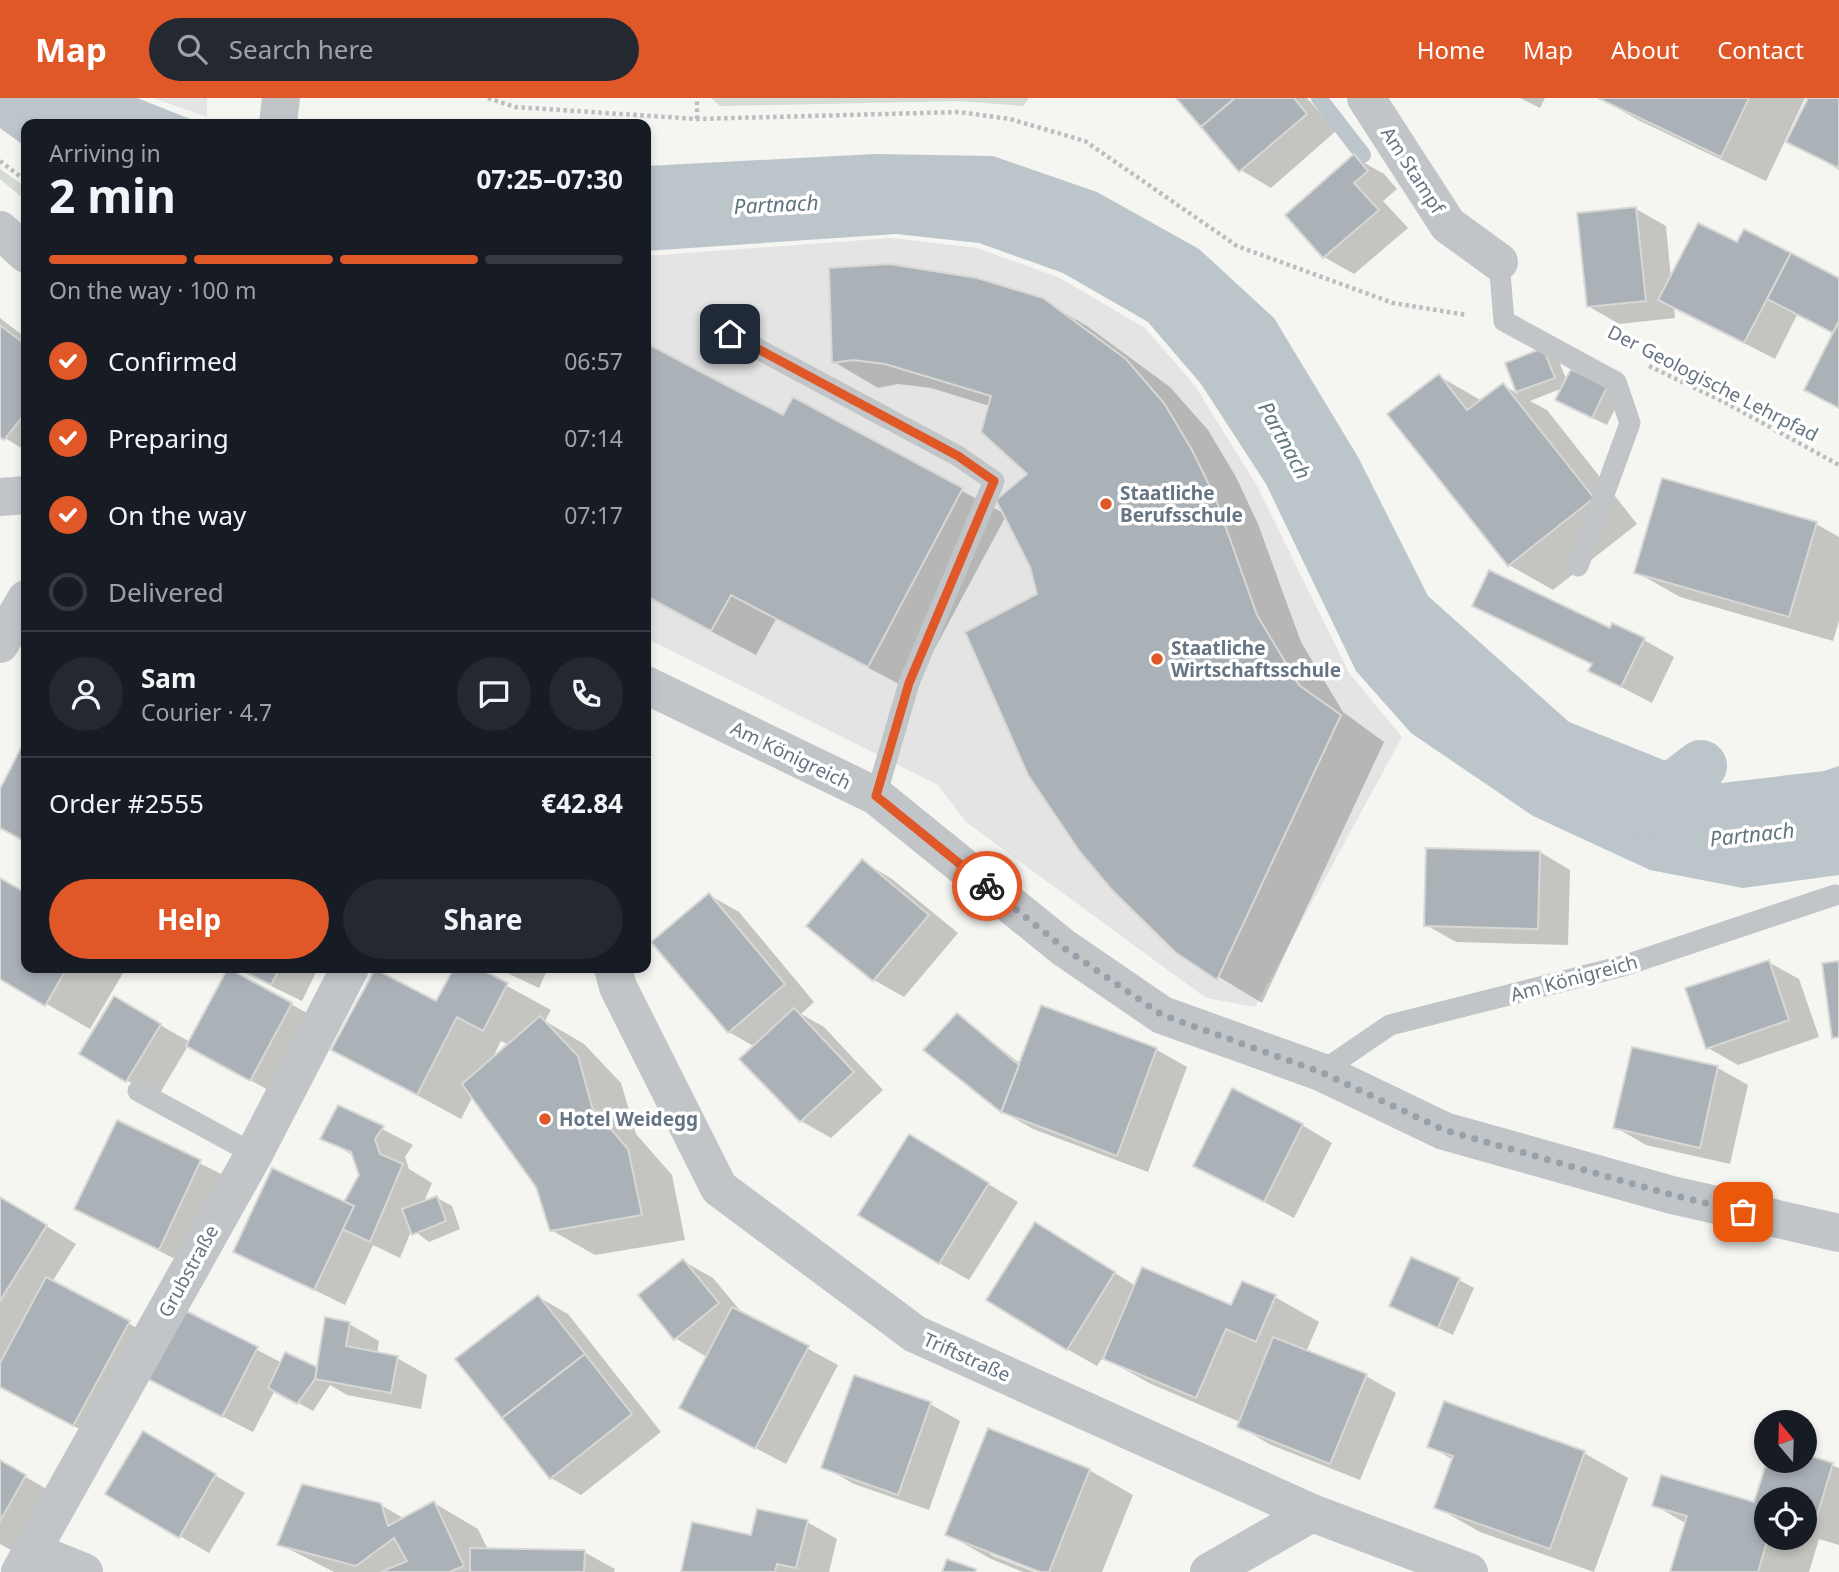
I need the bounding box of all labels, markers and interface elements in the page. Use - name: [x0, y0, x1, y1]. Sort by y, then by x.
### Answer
- search box: [149, 18, 639, 81]
- text: Map: [35, 27, 107, 72]
- icon: search: [173, 30, 211, 68]
- text: Search here: [229, 31, 373, 67]
- text: Home: [1417, 33, 1485, 66]
- text: Map: [1523, 33, 1573, 66]
- text: About: [1611, 33, 1679, 66]
- text: Contact: [1717, 33, 1804, 66]
- street label: Am Stampf: [1375, 121, 1452, 220]
- text: Arriving in: [49, 137, 161, 169]
- text: 07:25–07:30: [476, 161, 623, 197]
- text: 2 min: [49, 164, 176, 226]
- water label: Partnach: [733, 188, 819, 220]
- text: On the way · 100 m: [49, 274, 256, 306]
- pin: [700, 304, 760, 364]
- icon: home: [711, 315, 749, 353]
- street label: Der Geologische Lehrpfad: [1603, 319, 1823, 447]
- icon: check: [49, 342, 87, 380]
- text: Confirmed: [108, 343, 238, 379]
- text: 06:57: [564, 345, 623, 377]
- water label: Partnach: [1252, 396, 1318, 484]
- icon: check: [49, 419, 87, 457]
- text: Preparing: [108, 420, 229, 456]
- text: 07:14: [564, 422, 623, 454]
- place label: Staatliche Berufsschule: [1120, 480, 1243, 528]
- icon: check: [49, 496, 87, 534]
- marker: Staatliche Berufsschule: [1098, 496, 1114, 512]
- text: On the way: [108, 497, 246, 533]
- text: 07:17: [564, 499, 623, 531]
- text: Delivered: [108, 574, 224, 610]
- place label: Staatliche Wirtschaftsschule: [1171, 635, 1341, 683]
- marker: Staatliche Wirtschaftsschule: [1149, 651, 1165, 667]
- button: person: [49, 657, 123, 731]
- button: chat: [457, 657, 531, 731]
- button: phone: [549, 657, 623, 731]
- text: Sam: [141, 660, 196, 696]
- text: Courier · 4.7: [141, 696, 272, 728]
- street label: Am Königreich: [727, 715, 855, 795]
- text: Order #2555: [49, 785, 204, 821]
- text: €42.84: [541, 785, 623, 821]
- water label: Partnach: [1708, 816, 1796, 852]
- courier: [952, 851, 1022, 921]
- icon: bike: [968, 867, 1006, 905]
- button: Help: [49, 879, 329, 959]
- button: Share: [343, 879, 623, 959]
- street label: Am Königreich: [1508, 949, 1640, 1007]
- place label: Hotel Weidegg: [559, 1106, 698, 1132]
- marker: Hotel Weidegg: [537, 1111, 553, 1127]
- pin: [1713, 1182, 1773, 1242]
- icon: bag: [1724, 1193, 1762, 1231]
- street label: Grubstraße: [152, 1220, 224, 1322]
- street label: Triftstraße: [919, 1326, 1015, 1388]
- north arrow: [1754, 1410, 1816, 1474]
- map controls: [1754, 1410, 1817, 1550]
- button: locate: [1754, 1487, 1817, 1550]

